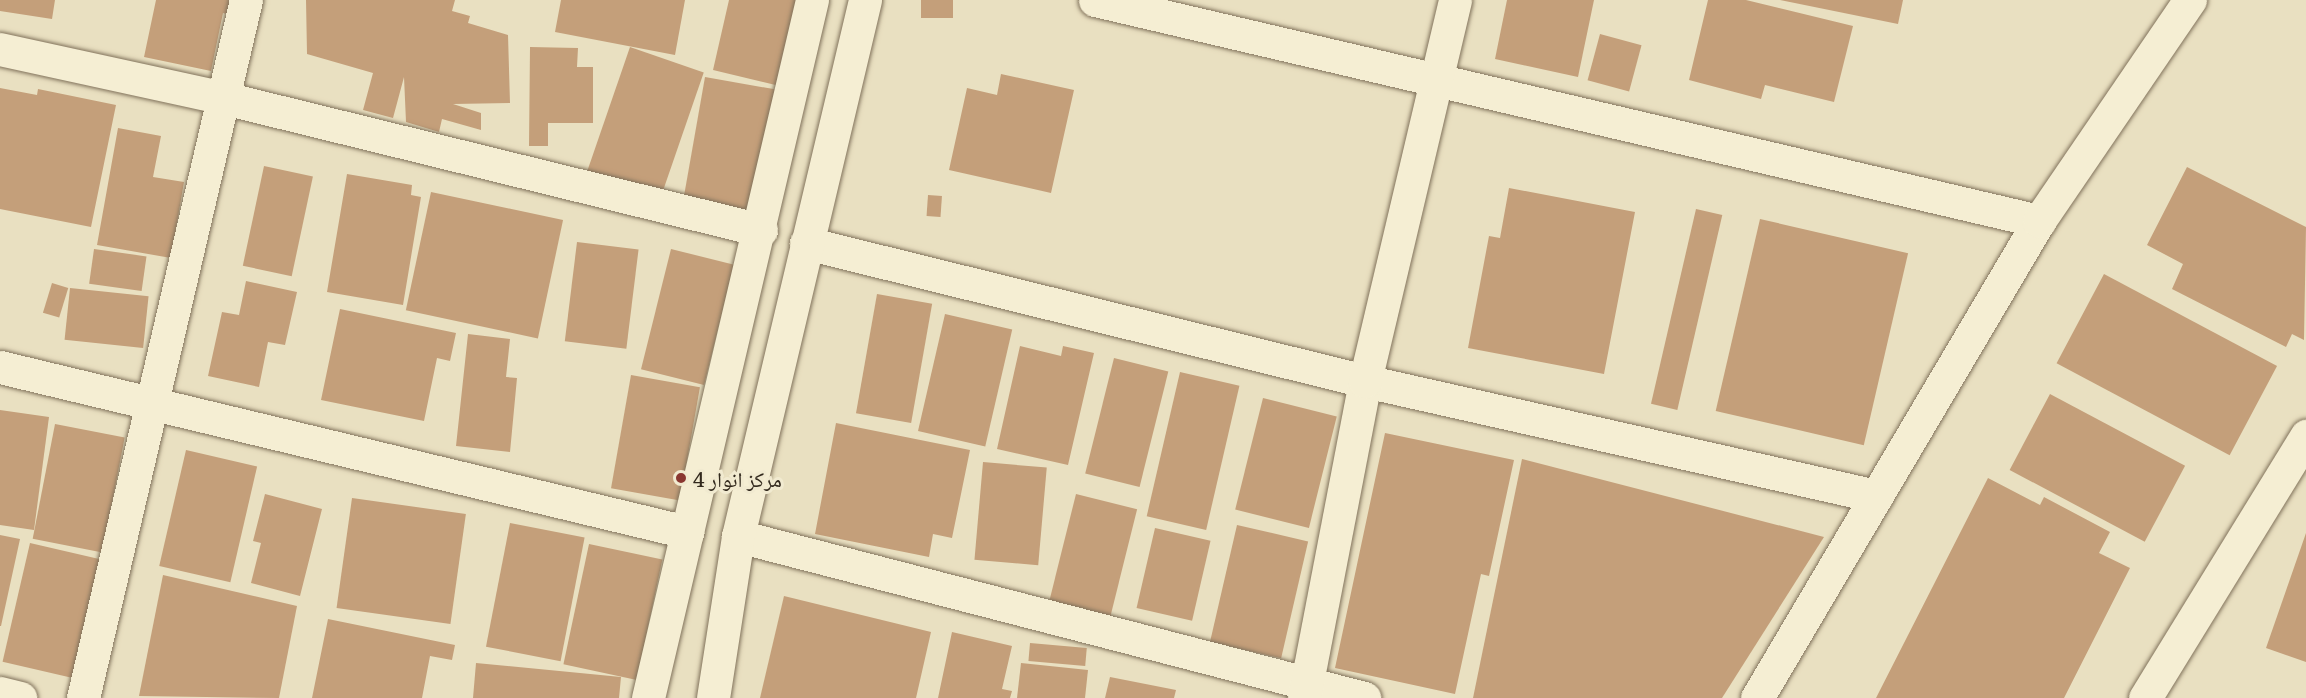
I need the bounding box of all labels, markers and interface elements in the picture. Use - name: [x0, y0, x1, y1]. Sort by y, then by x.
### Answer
- place label: مركز انوار 4: [693, 465, 782, 491]
- marker: مركز انوار 4: [674, 471, 688, 485]

